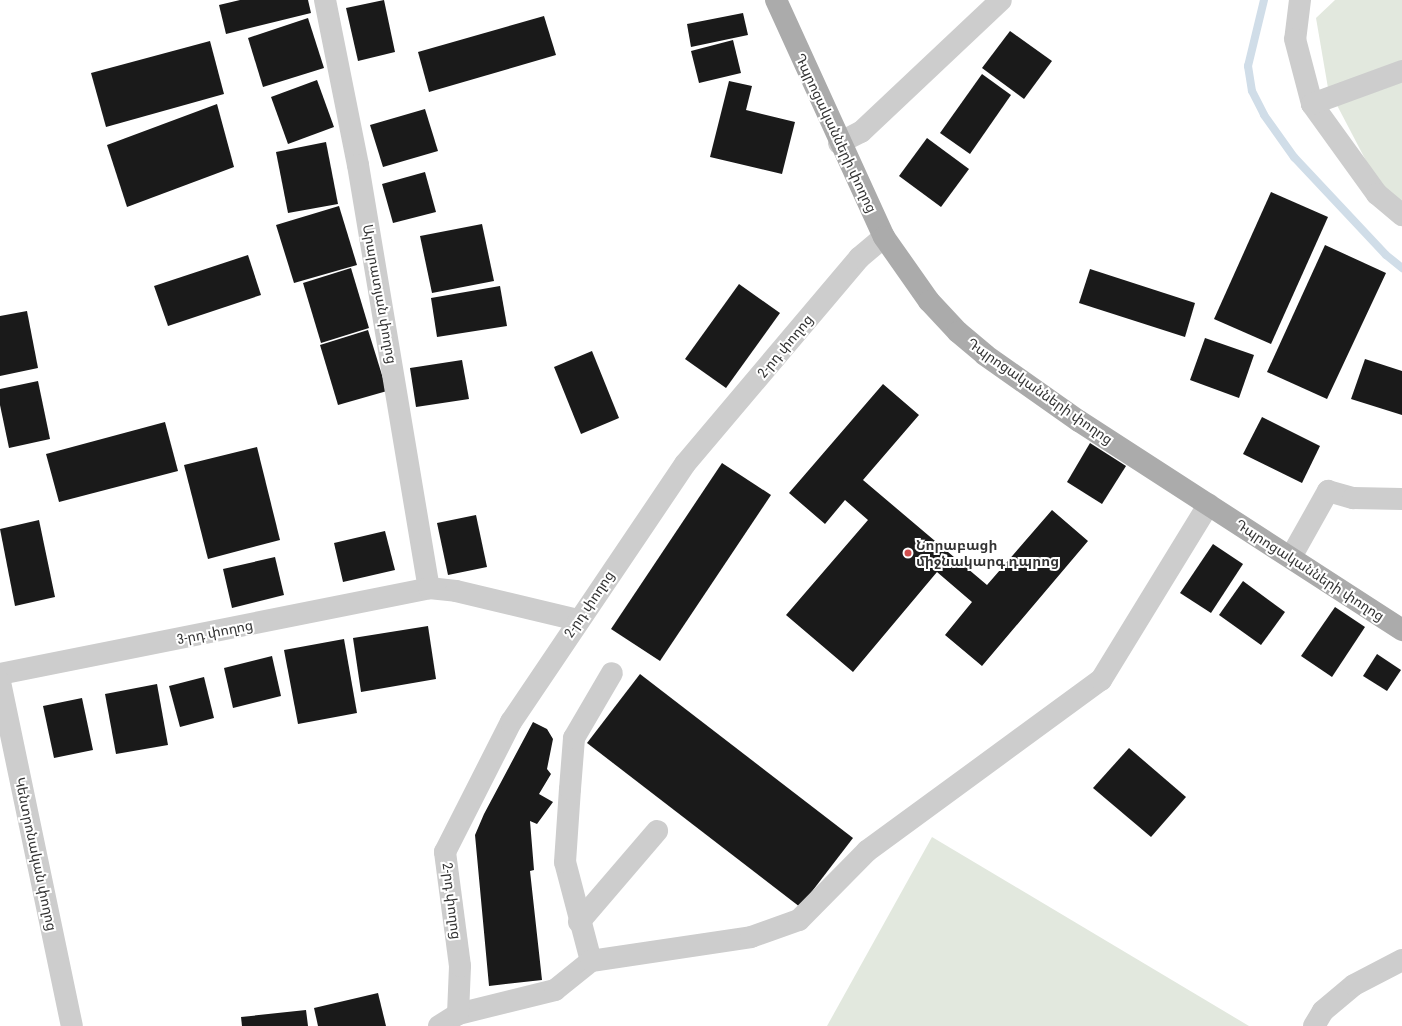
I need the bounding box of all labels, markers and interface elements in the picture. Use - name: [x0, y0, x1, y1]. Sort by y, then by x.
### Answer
- street label: Դպրոցականների փողոց: [792, 51, 880, 215]
- street label: Արարատյան փողոց: [359, 223, 401, 365]
- street label: 2-րդ փողոց: [754, 311, 816, 381]
- street label: Դպրոցականների փողոց: [964, 334, 1116, 448]
- street label: Դպրոցականների փողոց: [1232, 516, 1388, 624]
- place label: Նորաբացի միջնակարգ դպրոց: [916, 537, 1059, 570]
- marker: Նորաբացի միջնակարգ դպրոց: [903, 548, 913, 558]
- street label: 2-րդ փողոց: [560, 567, 618, 641]
- street label: 3-րդ փողոց: [176, 616, 254, 648]
- street label: Կենտրոնական փողոց: [11, 776, 61, 932]
- street label: 2-րդ փողոց: [439, 862, 465, 940]

